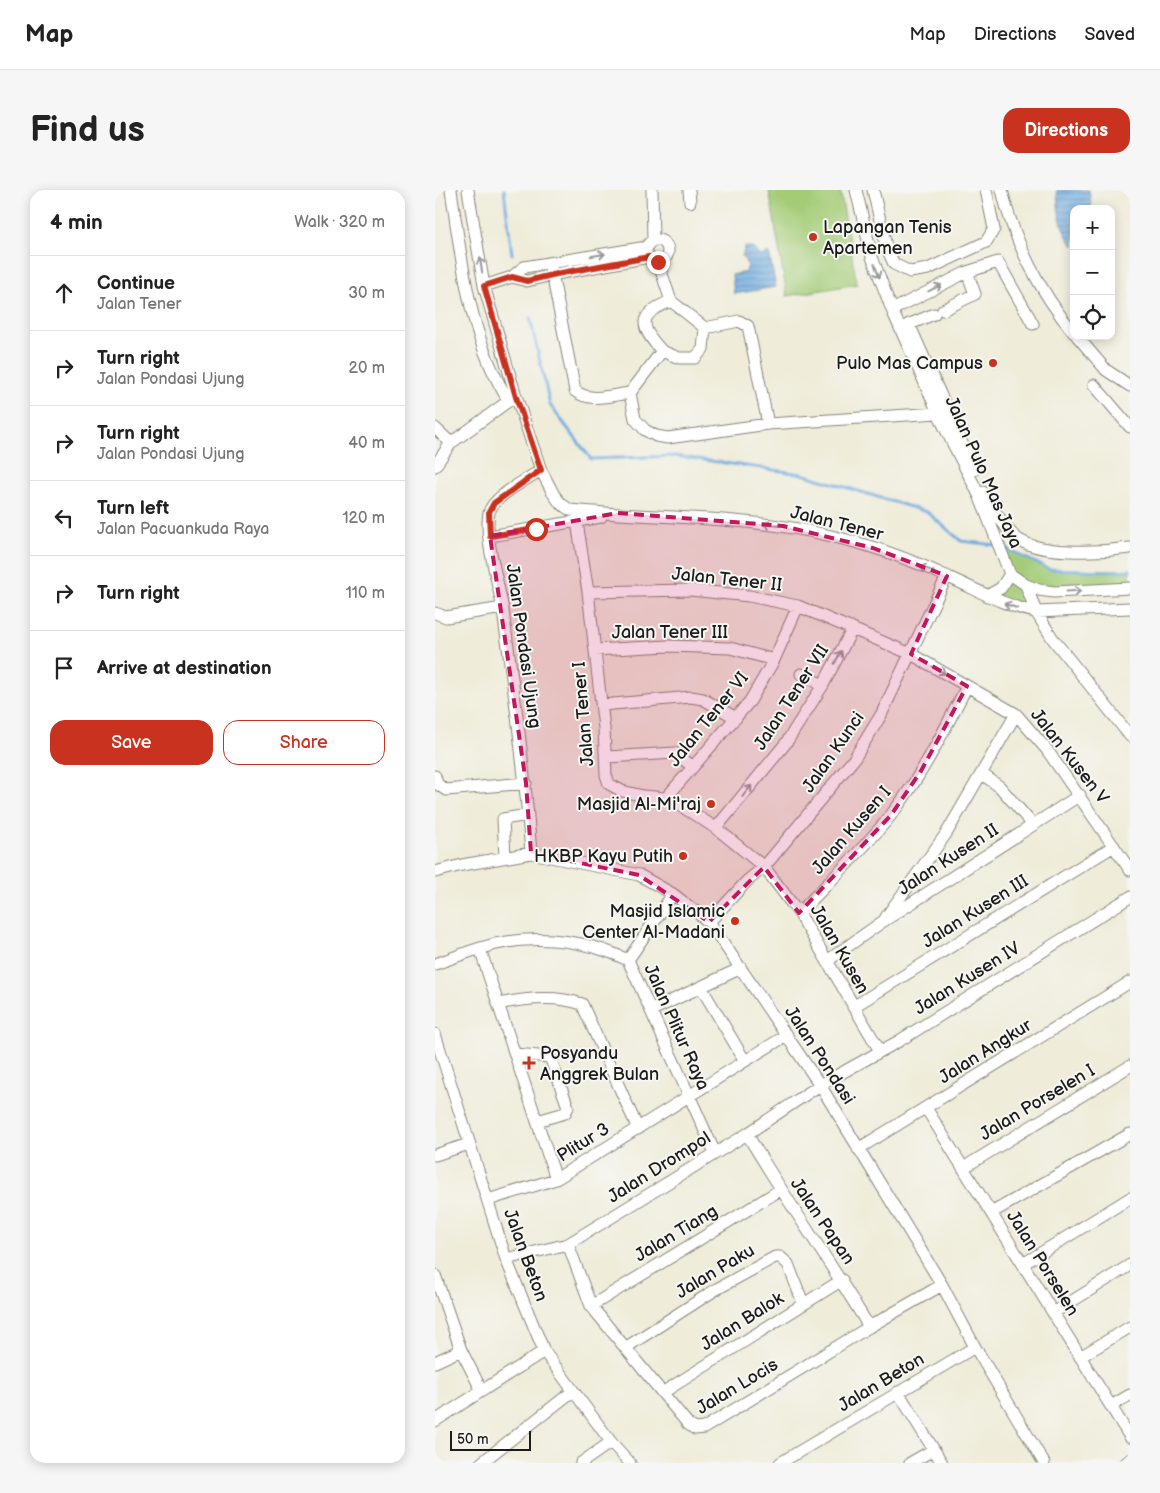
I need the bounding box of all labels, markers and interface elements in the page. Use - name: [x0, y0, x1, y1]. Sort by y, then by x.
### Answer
- text: Map: [25, 20, 73, 49]
- text: Map: [910, 24, 946, 45]
- text: Directions: [974, 24, 1056, 45]
- text: Saved: [1084, 24, 1135, 45]
- button: Directions: [1003, 108, 1130, 153]
- text: Find us: [30, 109, 145, 152]
- map controls: [1070, 205, 1115, 340]
- button: +: [1070, 205, 1115, 250]
- text: 4 min: [50, 210, 103, 235]
- text: Walk · 320 m: [294, 213, 385, 232]
- place label: Lapangan Tenis Apartemen: [823, 217, 952, 259]
- marker: Lapangan Tenis Apartemen: [807, 231, 819, 243]
- one-way arrow: [590, 249, 606, 259]
- button: −: [1070, 250, 1115, 295]
- route end: [647, 251, 670, 274]
- one-way arrow: [475, 257, 485, 273]
- one-way arrow: [873, 263, 882, 278]
- text: Continue: [97, 272, 175, 295]
- icon: ahead: [50, 279, 78, 307]
- one-way arrow: [927, 283, 942, 292]
- text: 30 m: [348, 284, 385, 303]
- text: Jalan Tener: [97, 295, 181, 314]
- button: locate: [1070, 295, 1115, 340]
- text: Turn right: [97, 347, 180, 370]
- place label: Pulo Mas Campus: [836, 353, 983, 374]
- icon: right: [50, 354, 78, 382]
- marker: Pulo Mas Campus: [987, 357, 999, 369]
- text: 20 m: [349, 359, 385, 378]
- text: Jalan Pondasi Ujung: [97, 370, 244, 389]
- street label: Jalan Pulo Mas Jaya: [941, 393, 1027, 551]
- text: Turn right: [97, 422, 180, 445]
- icon: right: [50, 429, 78, 457]
- text: 40 m: [348, 434, 385, 453]
- text: Jalan Pondasi Ujung: [97, 445, 244, 464]
- text: Turn left: [97, 497, 169, 520]
- street label: Jalan Tener: [788, 502, 886, 545]
- icon: left: [50, 504, 78, 532]
- text: 120 m: [342, 509, 385, 528]
- route start: [525, 518, 548, 541]
- text: Jalan Pacuankuda Raya: [97, 520, 269, 539]
- one-way arrow: [763, 521, 779, 530]
- street label: Jalan Pondasi Ujung: [502, 563, 545, 730]
- street label: Jalan Tener II: [671, 563, 783, 596]
- one-way arrow: [920, 563, 935, 573]
- icon: right: [50, 579, 78, 607]
- text: Turn right: [97, 582, 180, 605]
- text: 110 m: [346, 584, 385, 603]
- one-way arrow: [1065, 587, 1081, 596]
- one-way arrow: [1003, 601, 1019, 610]
- street label: Jalan Tener III: [612, 622, 728, 643]
- street label: Jalan Tener VII: [750, 641, 833, 754]
- one-way arrow: [833, 649, 843, 664]
- icon: arrive: [50, 654, 78, 682]
- text: Arrive at destination: [97, 657, 272, 680]
- street label: Jalan Tener I: [568, 661, 599, 767]
- one-way arrow: [932, 666, 946, 676]
- street label: Jalan Tener VI: [664, 668, 753, 771]
- street label: Jalan Kusen V: [1026, 705, 1113, 808]
- street label: Jalan Kunci: [798, 708, 869, 797]
- button: Save: [50, 720, 213, 765]
- button: Share: [223, 720, 385, 765]
- street label: Jalan Kusen I: [807, 782, 895, 879]
- one-way arrow: [741, 784, 752, 797]
- place label: Masjid Al-Mi'raj: [577, 794, 701, 815]
- marker: Masjid Al-Mi'raj: [705, 798, 717, 810]
- street label: Jalan Kusen II: [894, 819, 1002, 900]
- place label: HKBP Kayu Putih: [534, 846, 673, 867]
- marker: HKBP Kayu Putih: [677, 850, 689, 862]
- street label: Jalan Kusen III: [918, 870, 1032, 952]
- place label: Masjid Islamic Center Al-Madani: [582, 901, 725, 943]
- street label: Jalan Kusen: [806, 901, 873, 998]
- marker: Masjid Islamic Center Al-Madani: [729, 915, 741, 927]
- street label: Jalan Kusen IV: [910, 937, 1024, 1019]
- street label: Jalan Plitur Raya: [639, 961, 714, 1093]
- street label: Jalan Pondasi: [780, 1002, 859, 1108]
- street label: Jalan Angkur: [935, 1014, 1036, 1088]
- place label: Posyandu Anggrek Bulan: [540, 1043, 659, 1085]
- marker: Posyandu Anggrek Bulan: [522, 1056, 536, 1070]
- street label: Jalan Porselen I: [976, 1060, 1099, 1145]
- street label: Plitur 3: [553, 1118, 613, 1167]
- street label: Jalan Drompol: [604, 1127, 715, 1207]
- street label: Jalan Papan: [786, 1174, 859, 1269]
- street label: Jalan Tiang: [631, 1201, 721, 1266]
- street label: Jalan Beton: [499, 1206, 552, 1304]
- street label: Jalan Porselen: [1002, 1207, 1083, 1320]
- street label: Jalan Paku: [672, 1240, 758, 1303]
- street label: Jalan Balok: [697, 1288, 788, 1355]
- street label: Jalan Beton: [834, 1349, 928, 1416]
- street label: Jalan Locis: [693, 1354, 782, 1419]
- scale bar: [450, 1428, 531, 1451]
- text: 50 m: [457, 1431, 489, 1448]

